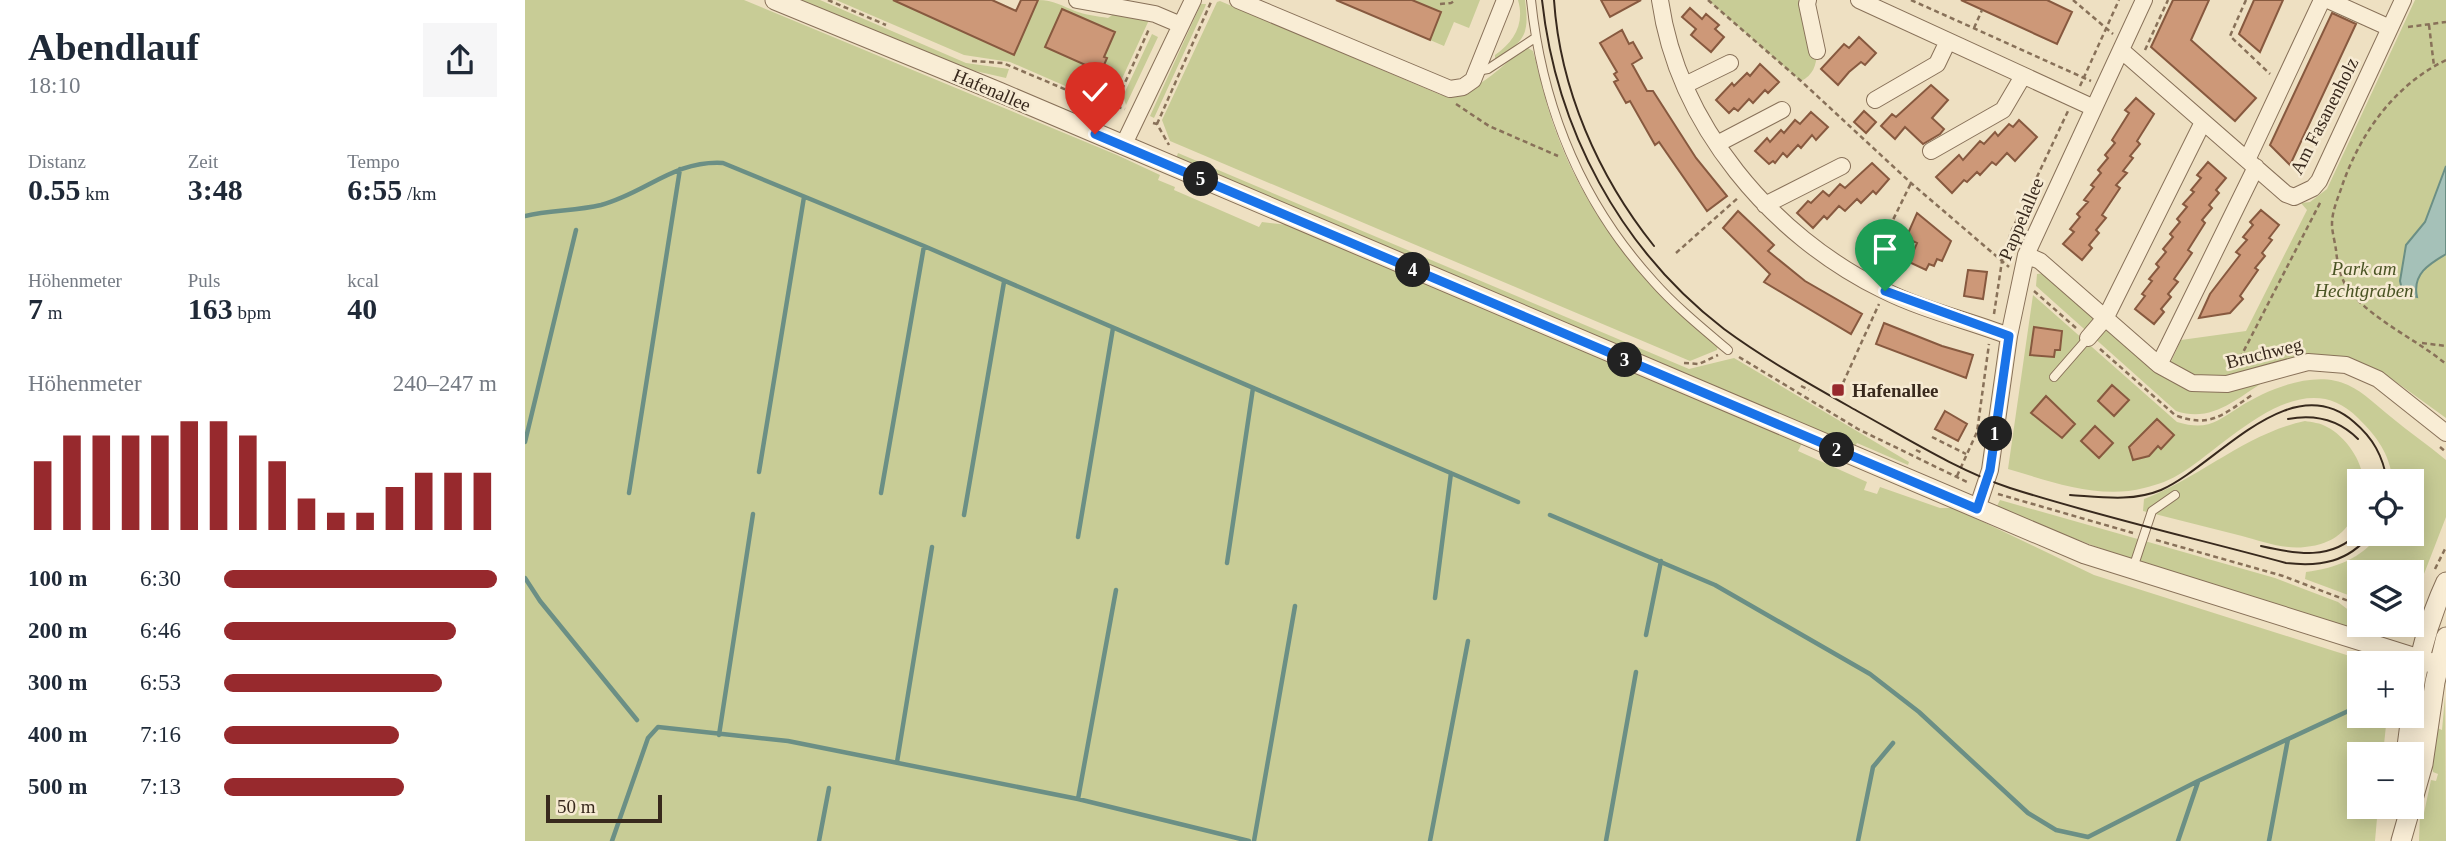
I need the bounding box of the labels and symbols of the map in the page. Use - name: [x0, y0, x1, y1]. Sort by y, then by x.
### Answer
- street label: Am Fasanenholz: [2286, 54, 2362, 178]
- pin: [1065, 62, 1125, 134]
- street label: Hafenallee: [950, 64, 1034, 116]
- pin: 5: [1183, 162, 1219, 196]
- street label: Pappelallee: [1994, 175, 2048, 263]
- pin: [1855, 219, 1915, 291]
- pin: 4: [1395, 252, 1431, 288]
- park label: Park am Hechtgraben: [2313, 258, 2414, 301]
- street label: Bruchweg: [2224, 333, 2305, 373]
- pin: 3: [1607, 342, 1643, 378]
- place label: Hafenallee: [1852, 380, 1939, 401]
- marker: Hafenallee: [1830, 382, 1846, 398]
- pin: 1: [1977, 416, 2013, 452]
- pin: 2: [1819, 433, 1855, 468]
- scale bar: [546, 792, 661, 824]

